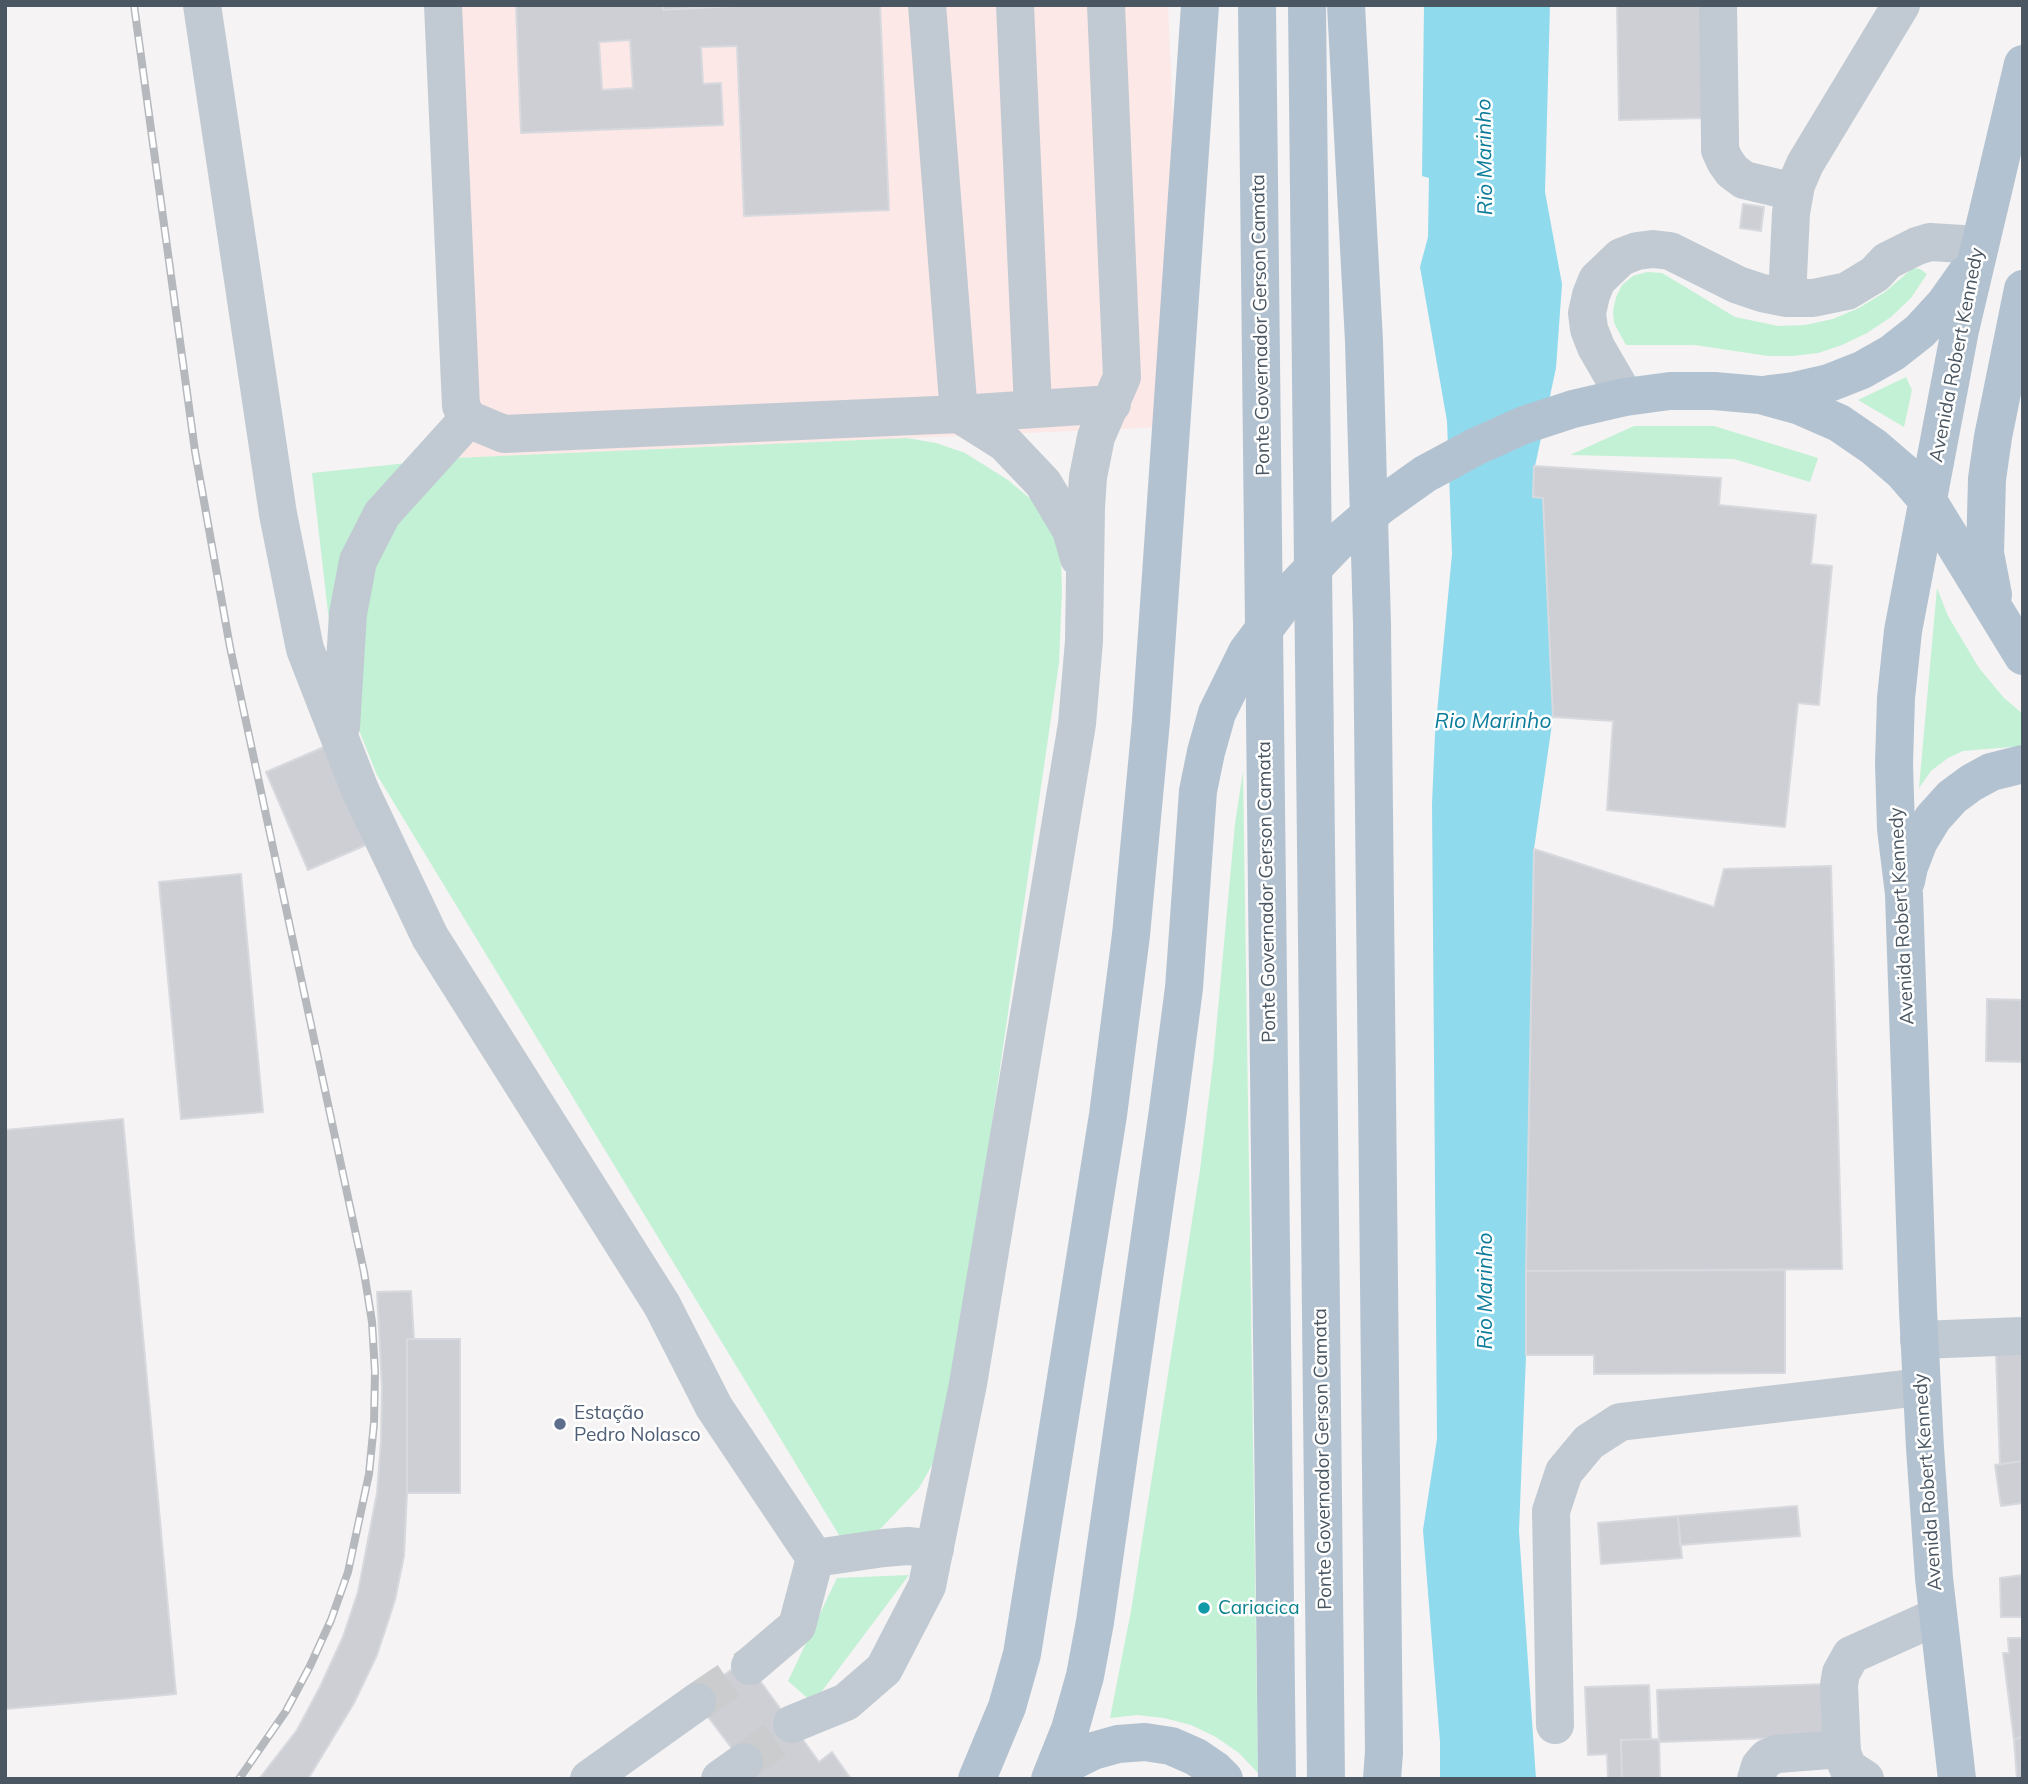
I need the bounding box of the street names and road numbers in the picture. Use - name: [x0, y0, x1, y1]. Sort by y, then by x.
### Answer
- street label: Ponte Governador Gerson Camata: [1247, 174, 1275, 476]
- street label: Avenida Robert Kennedy: [1925, 246, 1989, 464]
- street label: Ponte Governador Gerson Camata: [1253, 741, 1281, 1043]
- street label: Avenida Robert Kennedy: [1885, 807, 1919, 1025]
- street label: Ponte Governador Gerson Camata: [1309, 1308, 1337, 1610]
- street label: Avenida Robert Kennedy: [1909, 1372, 1947, 1592]

